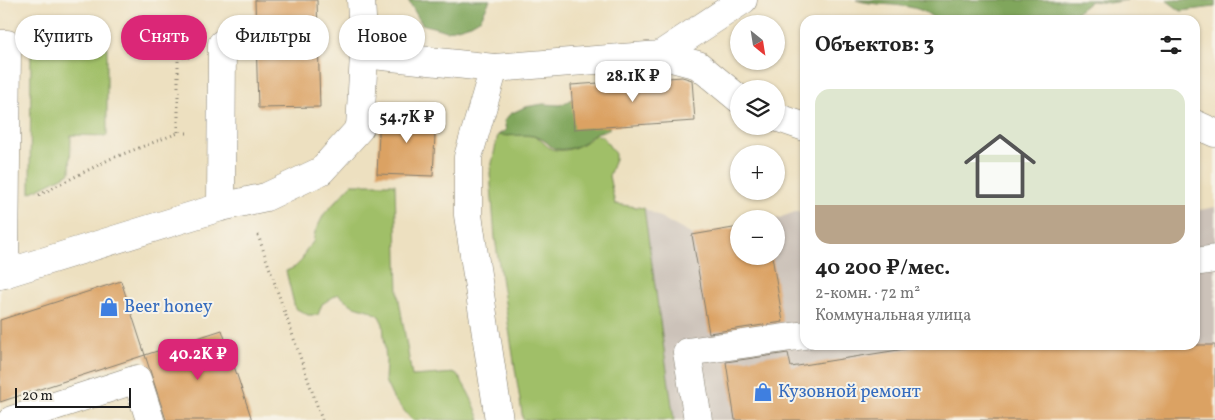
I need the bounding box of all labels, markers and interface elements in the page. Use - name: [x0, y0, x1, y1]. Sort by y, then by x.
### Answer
- chip: Купить: [15, 15, 111, 60]
- chip: Снять: [121, 15, 207, 60]
- chip: Фильтры: [217, 15, 329, 60]
- chip: Новое: [339, 15, 425, 60]
- north arrow: [730, 15, 785, 70]
- map controls: [730, 15, 785, 265]
- text: Объектов: 3: [815, 31, 934, 60]
- icon: filters: [1157, 31, 1185, 59]
- pin: 28.1K ₽: [587, 61, 679, 103]
- text: 28.1K ₽: [606, 66, 660, 88]
- button: layers: [730, 80, 785, 135]
- pin: 54.7K ₽: [361, 102, 453, 144]
- text: 54.7K ₽: [380, 107, 434, 129]
- icon: home: [955, 121, 1045, 211]
- button: +: [730, 145, 785, 200]
- button: −: [730, 210, 785, 265]
- text: 40 200 ₽/мес.: [815, 254, 950, 283]
- text: 2-комн. · 72 m²: [815, 283, 920, 305]
- place label: Beer honey: [124, 295, 213, 320]
- shop icon: Beer honey: [98, 296, 120, 318]
- text: Коммунальная улица: [815, 305, 971, 327]
- pin: 40.2K ₽: [152, 338, 244, 381]
- text: 40.2K ₽: [169, 344, 227, 366]
- place label: Кузовной ремонт: [778, 380, 921, 405]
- shop icon: Кузовной ремонт: [752, 381, 774, 403]
- scale bar: [15, 385, 131, 408]
- text: 20 m: [22, 387, 53, 406]

